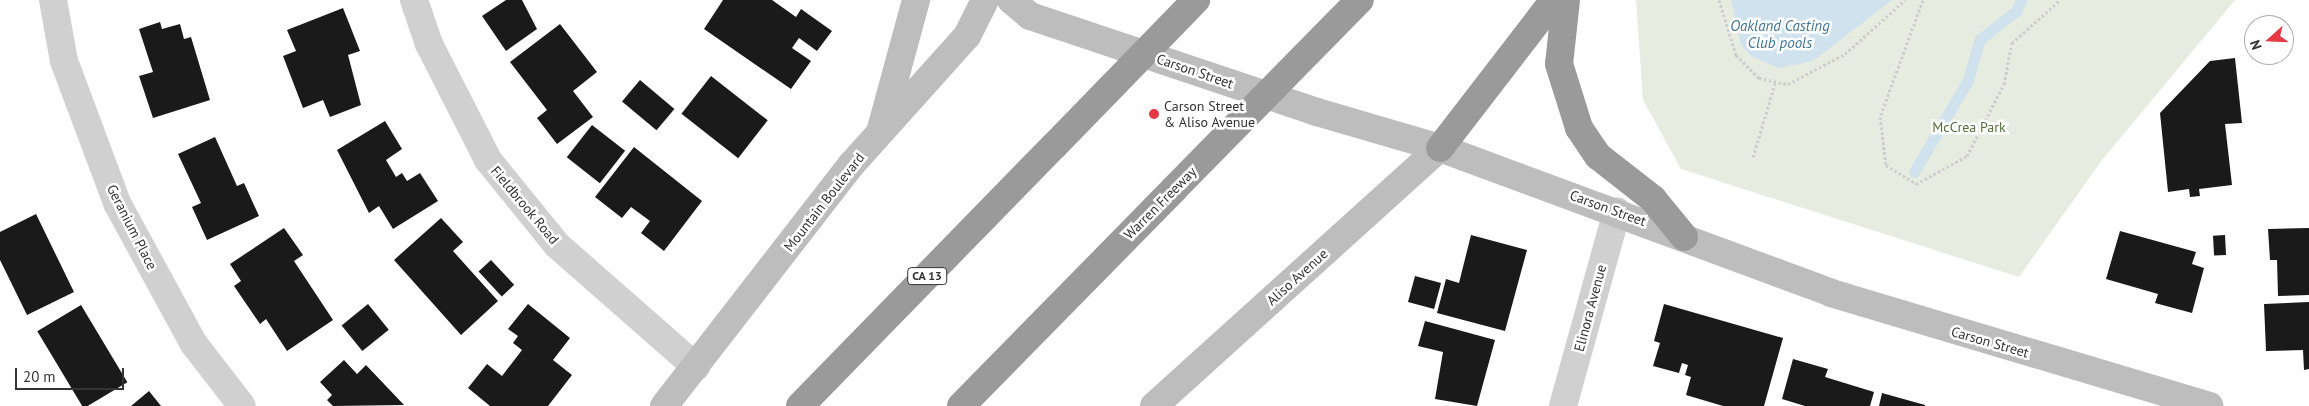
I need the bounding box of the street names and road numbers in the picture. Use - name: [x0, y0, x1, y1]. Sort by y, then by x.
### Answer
- street label: Carson Street: [1154, 50, 1236, 92]
- street label: Mountain Boulevard: [780, 149, 868, 255]
- street label: Fieldbrook Road: [487, 162, 563, 248]
- street label: Warren Freeway: [1120, 163, 1200, 243]
- street label: Geranium Place: [103, 182, 161, 272]
- street label: Carson Street: [1568, 186, 1648, 230]
- street label: Aliso Avenue: [1263, 245, 1331, 309]
- street label: Elinora Avenue: [1570, 263, 1610, 353]
- road number: CA 13: [906, 266, 948, 286]
- street label: Carson Street: [1949, 323, 2031, 361]

